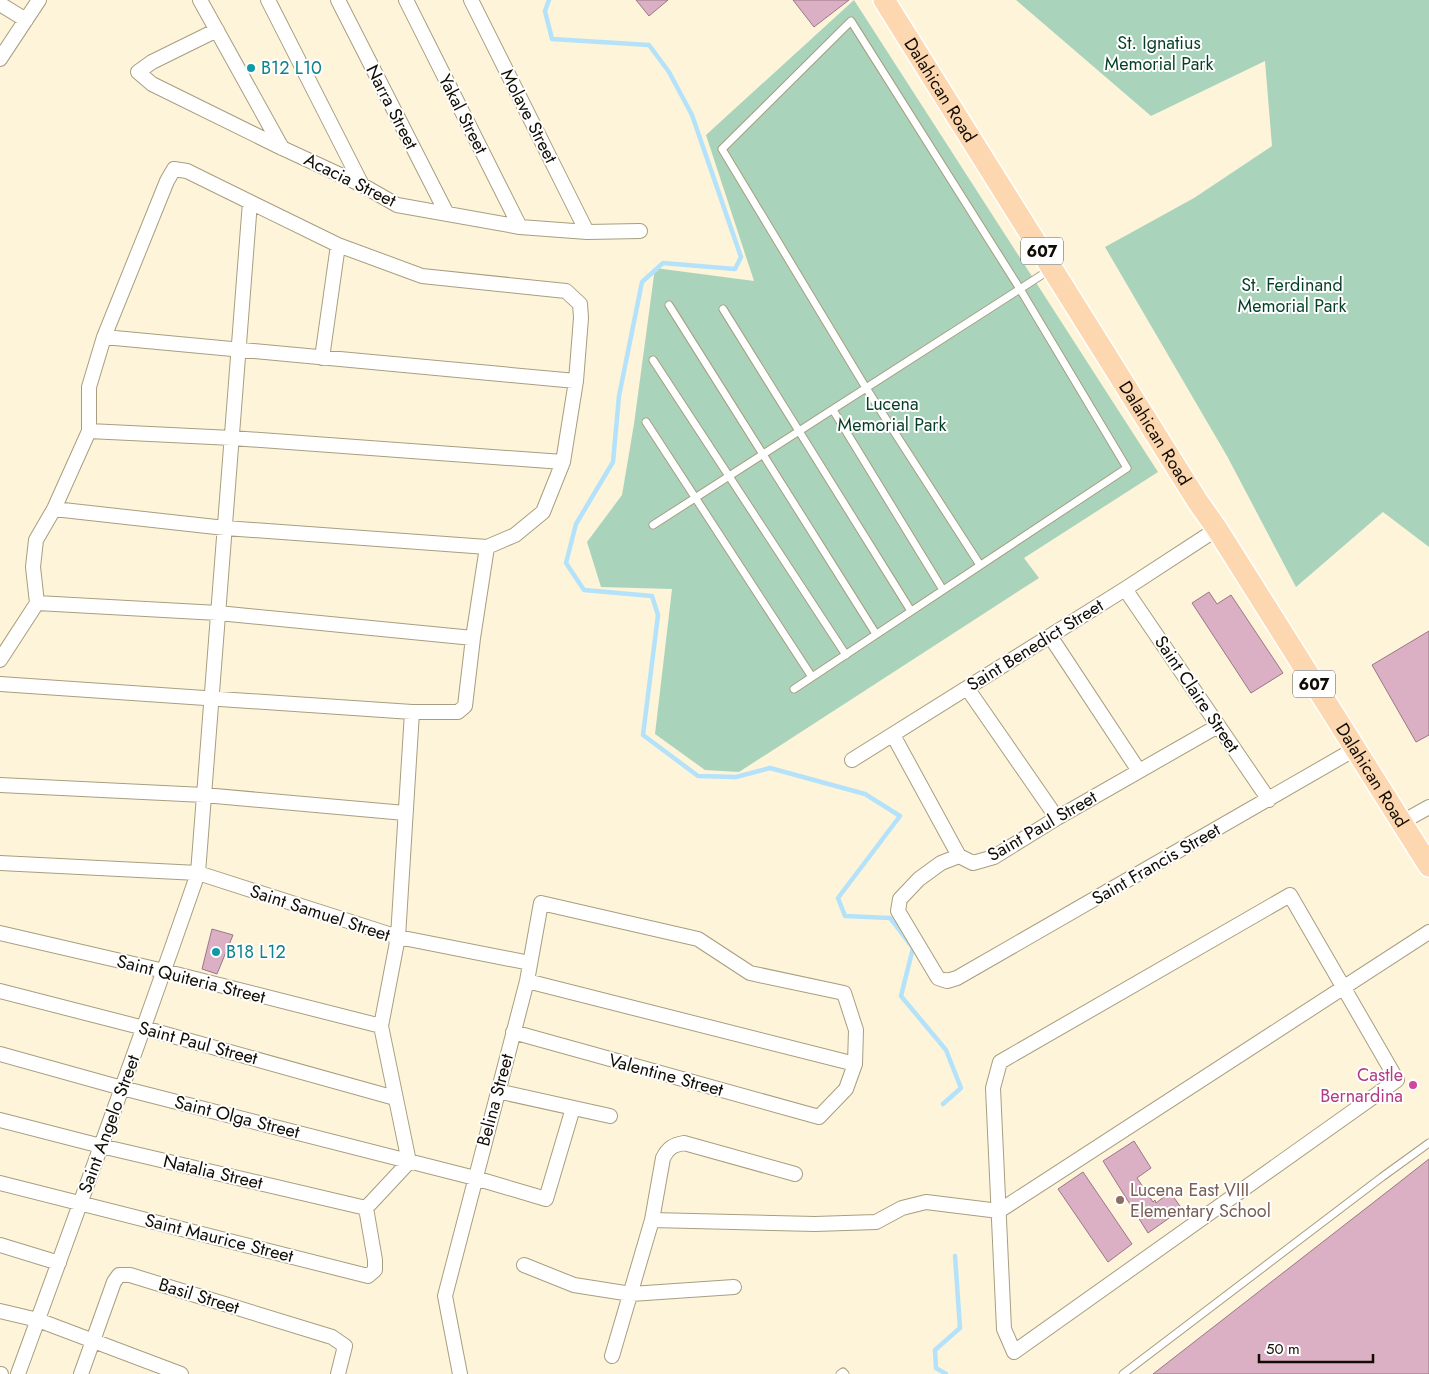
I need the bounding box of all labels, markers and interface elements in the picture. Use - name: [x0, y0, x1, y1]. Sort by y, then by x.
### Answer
- park label: St. Ignatius Memorial Park: [1105, 30, 1213, 77]
- street label: Dalahican Road: [898, 33, 983, 147]
- place label: B12 L10: [261, 55, 322, 81]
- street label: Narra Street: [360, 60, 425, 154]
- marker: B12 L10: [245, 62, 257, 74]
- street label: Molave Street: [494, 64, 564, 168]
- street label: Yakal Street: [432, 70, 494, 159]
- street label: Acacia Street: [300, 147, 401, 214]
- road number: 607: [1021, 238, 1063, 264]
- park label: St. Ferdinand Memorial Park: [1238, 272, 1346, 319]
- street label: Dalahican Road: [1112, 376, 1198, 491]
- park label: Lucena Memorial Park: [838, 391, 946, 438]
- street label: Saint Benedict Street: [962, 592, 1109, 698]
- street label: Saint Claire Street: [1148, 630, 1246, 758]
- road number: 607: [1293, 671, 1335, 698]
- street label: Dalahican Road: [1329, 718, 1415, 832]
- street label: Saint Paul Street: [983, 784, 1102, 868]
- street label: Saint Francis Street: [1087, 816, 1226, 911]
- street label: Saint Samuel Street: [246, 878, 394, 948]
- place label: B18 L12: [226, 939, 286, 965]
- marker: B18 L12: [210, 946, 222, 958]
- street label: Saint Quiteria Street: [114, 948, 269, 1010]
- street label: Saint Paul Street: [136, 1015, 261, 1072]
- street label: Valentine Street: [606, 1047, 727, 1103]
- street label: Belina Street: [470, 1050, 520, 1149]
- street label: Saint Angelo Street: [72, 1051, 146, 1197]
- place label: Castle Bernardina: [1320, 1062, 1403, 1109]
- marker: Castle Bernardina: [1407, 1079, 1419, 1091]
- street label: Saint Olga Street: [172, 1089, 303, 1145]
- street label: Natalia Street: [161, 1148, 266, 1196]
- place label: Lucena East VIII Elementary School: [1130, 1177, 1271, 1224]
- marker: Lucena East VIII Elementary School: [1114, 1194, 1126, 1206]
- street label: Saint Maurice Street: [142, 1207, 297, 1269]
- street label: Basil Street: [155, 1271, 243, 1321]
- scale bar: [1259, 1332, 1373, 1364]
- text: 50 m: [1266, 1338, 1300, 1360]

